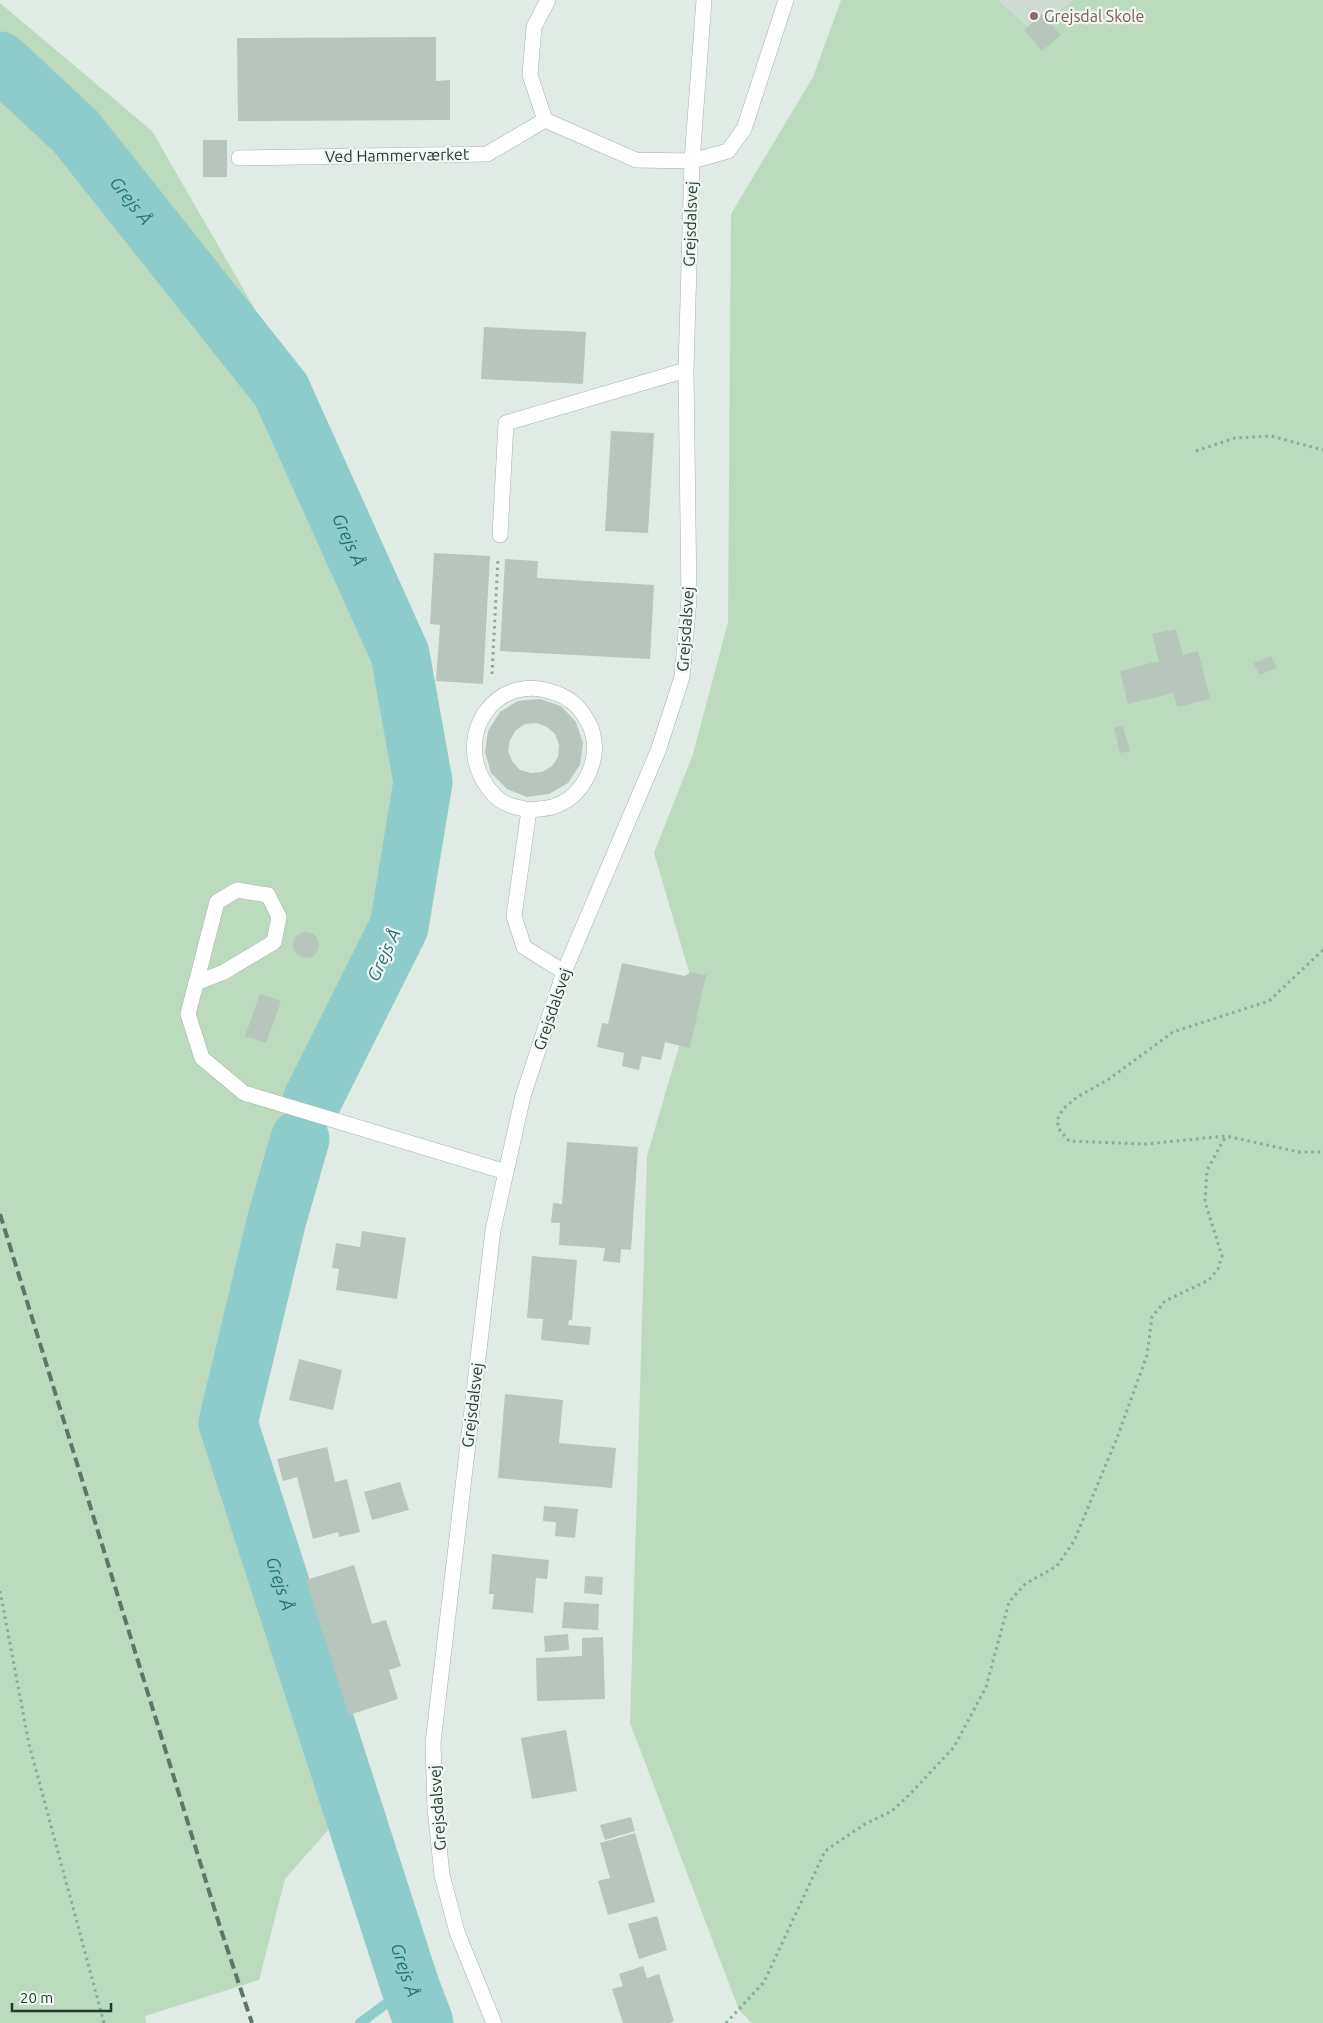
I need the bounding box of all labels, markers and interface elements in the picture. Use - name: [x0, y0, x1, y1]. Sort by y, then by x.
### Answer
- place label: Grejsdal Skole: [1044, 7, 1144, 25]
- marker: Grejsdal Skole: [1028, 10, 1040, 22]
- street label: Ved Hammerværket: [325, 145, 470, 165]
- water label: Grejs Å: [106, 172, 157, 228]
- street label: Grejsdalsvej: [680, 181, 700, 267]
- water label: Grejs Å: [329, 510, 370, 569]
- street label: Grejsdalsvej: [673, 586, 697, 672]
- water label: Grejs Å: [362, 925, 404, 984]
- street label: Grejsdalsvej: [530, 966, 574, 1052]
- street label: Grejsdalsvej: [458, 1361, 486, 1449]
- water label: Grejs Å: [263, 1554, 299, 1613]
- street label: Grejsdalsvej: [425, 1765, 449, 1851]
- water label: Grejs Å: [388, 1940, 424, 2000]
- scale bar: [12, 1980, 111, 2012]
- text: 20 m: [20, 1989, 53, 2006]

